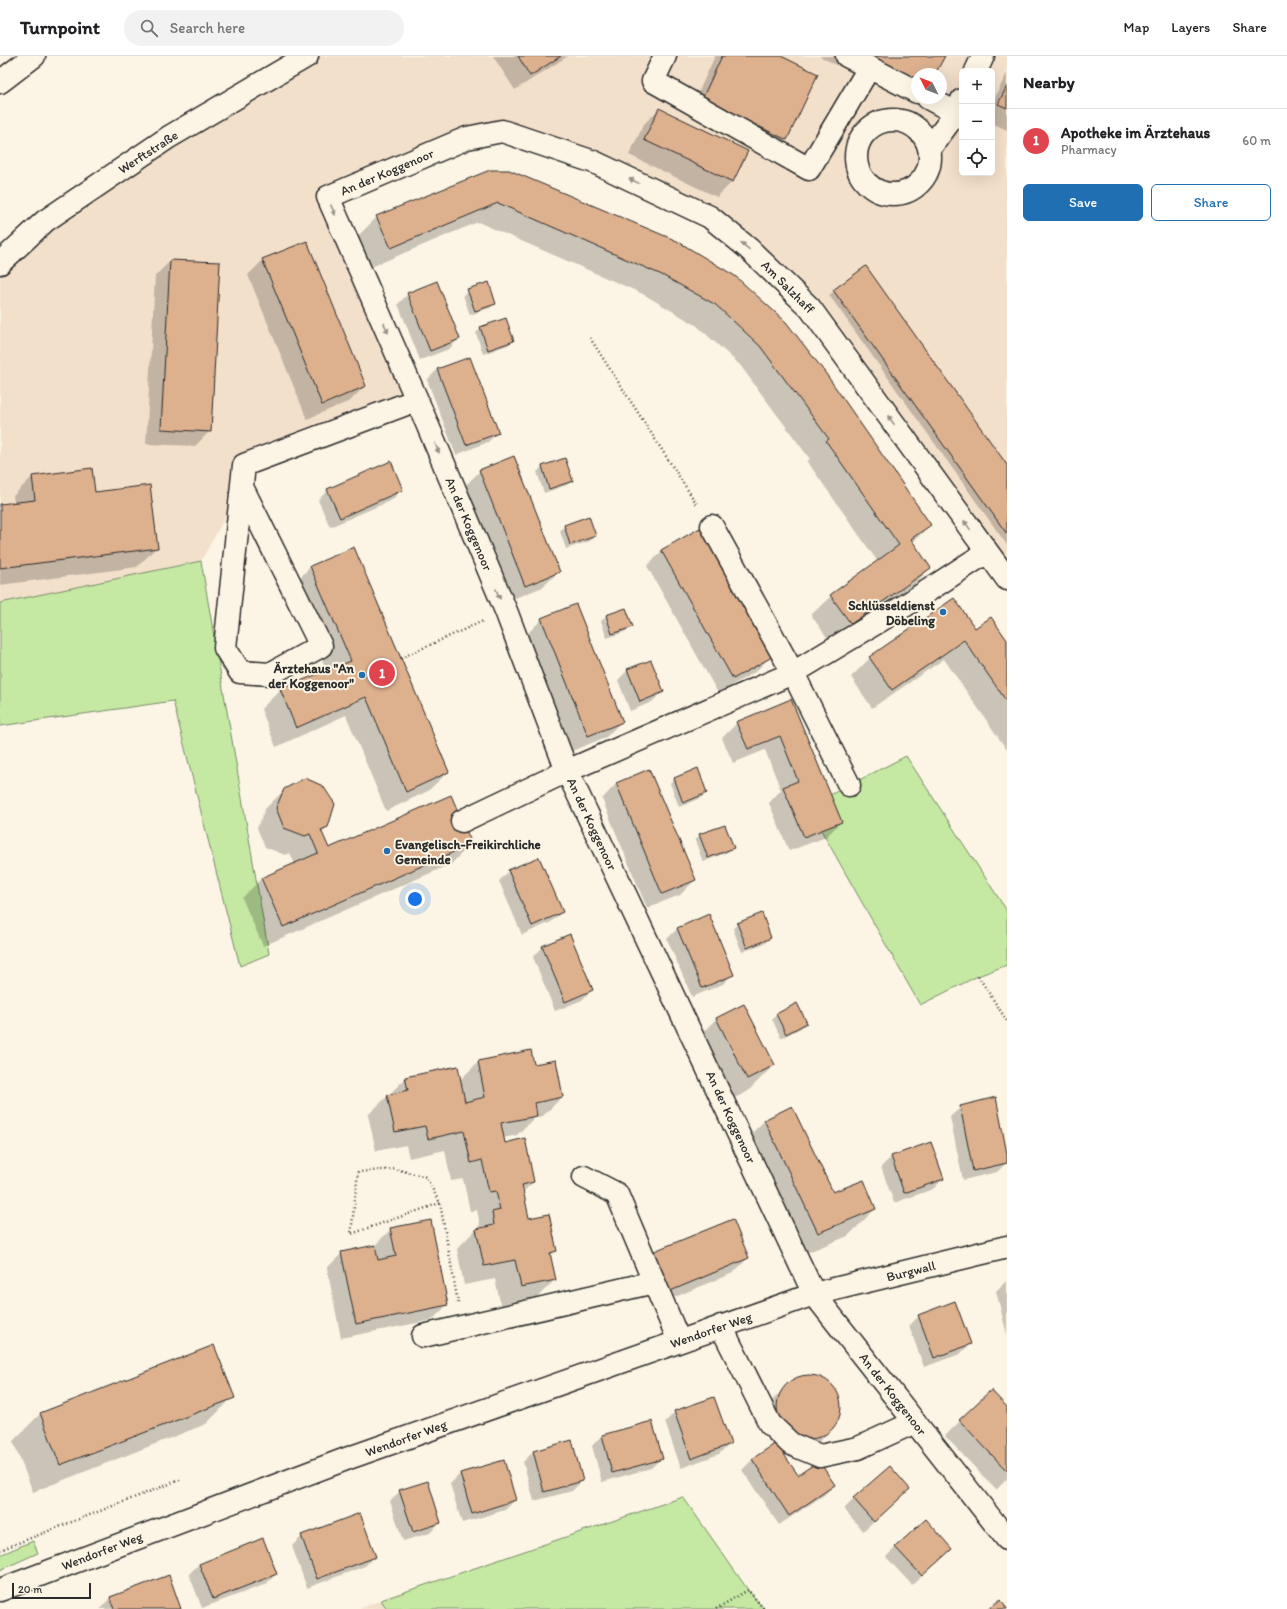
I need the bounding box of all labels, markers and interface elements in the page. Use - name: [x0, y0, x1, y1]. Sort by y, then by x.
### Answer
- search box: [124, 10, 404, 46]
- text: Turnpoint: [20, 16, 100, 39]
- icon: search: [138, 17, 160, 39]
- text: Search here: [170, 19, 245, 37]
- text: Map: [1124, 19, 1149, 36]
- text: Layers: [1171, 19, 1210, 36]
- text: Share: [1232, 19, 1267, 36]
- north arrow: [911, 68, 947, 104]
- map controls: [959, 68, 995, 176]
- button: +: [959, 68, 995, 104]
- text: Nearby: [1023, 72, 1075, 92]
- button: −: [959, 104, 995, 140]
- text: Apotheke im Ärztehaus: [1061, 124, 1210, 142]
- street label: Werftstraße: [115, 127, 181, 177]
- text: 1: [1033, 133, 1039, 148]
- text: 60 m: [1242, 133, 1271, 148]
- button: locate: [959, 140, 995, 176]
- text: Pharmacy: [1061, 142, 1117, 157]
- street label: An der Koggenoor: [338, 145, 437, 198]
- one-way arrow: [628, 178, 639, 184]
- button: Save: [1023, 184, 1143, 221]
- button: Share: [1151, 184, 1271, 221]
- one-way arrow: [331, 204, 337, 216]
- one-way arrow: [740, 241, 751, 250]
- street label: Am Salzhaff: [758, 257, 818, 317]
- one-way arrow: [383, 323, 389, 334]
- one-way arrow: [887, 414, 895, 425]
- one-way arrow: [435, 442, 441, 454]
- street label: An der Koggenoor: [443, 475, 496, 574]
- one-way arrow: [963, 520, 971, 531]
- one-way arrow: [496, 588, 502, 600]
- place label: Schlüsseldienst Döbeling: [848, 598, 935, 629]
- marker: Schlüsseldienst Döbeling: [938, 607, 948, 617]
- pin: 1: [369, 658, 395, 688]
- place label: Ärztehaus "An der Koggenoor": [268, 661, 355, 692]
- marker: Ärztehaus "An der Koggenoor": [357, 670, 367, 680]
- street label: An der Koggenoor: [564, 775, 620, 873]
- place label: Evangelisch-Freikirchliche Gemeinde: [395, 837, 541, 867]
- marker: Evangelisch-Freikirchliche Gemeinde: [382, 846, 392, 856]
- your location: [405, 889, 425, 909]
- street label: An der Koggenoor: [703, 1068, 759, 1166]
- street label: Burgwall: [885, 1258, 937, 1284]
- street label: Wendorfer Weg: [668, 1309, 754, 1351]
- street label: An der Koggenoor: [856, 1350, 930, 1439]
- street label: Wendorfer Weg: [363, 1416, 449, 1460]
- street label: Wendorfer Weg: [59, 1529, 145, 1573]
- scale bar: [12, 1581, 91, 1600]
- text: 20 m: [18, 1583, 42, 1596]

